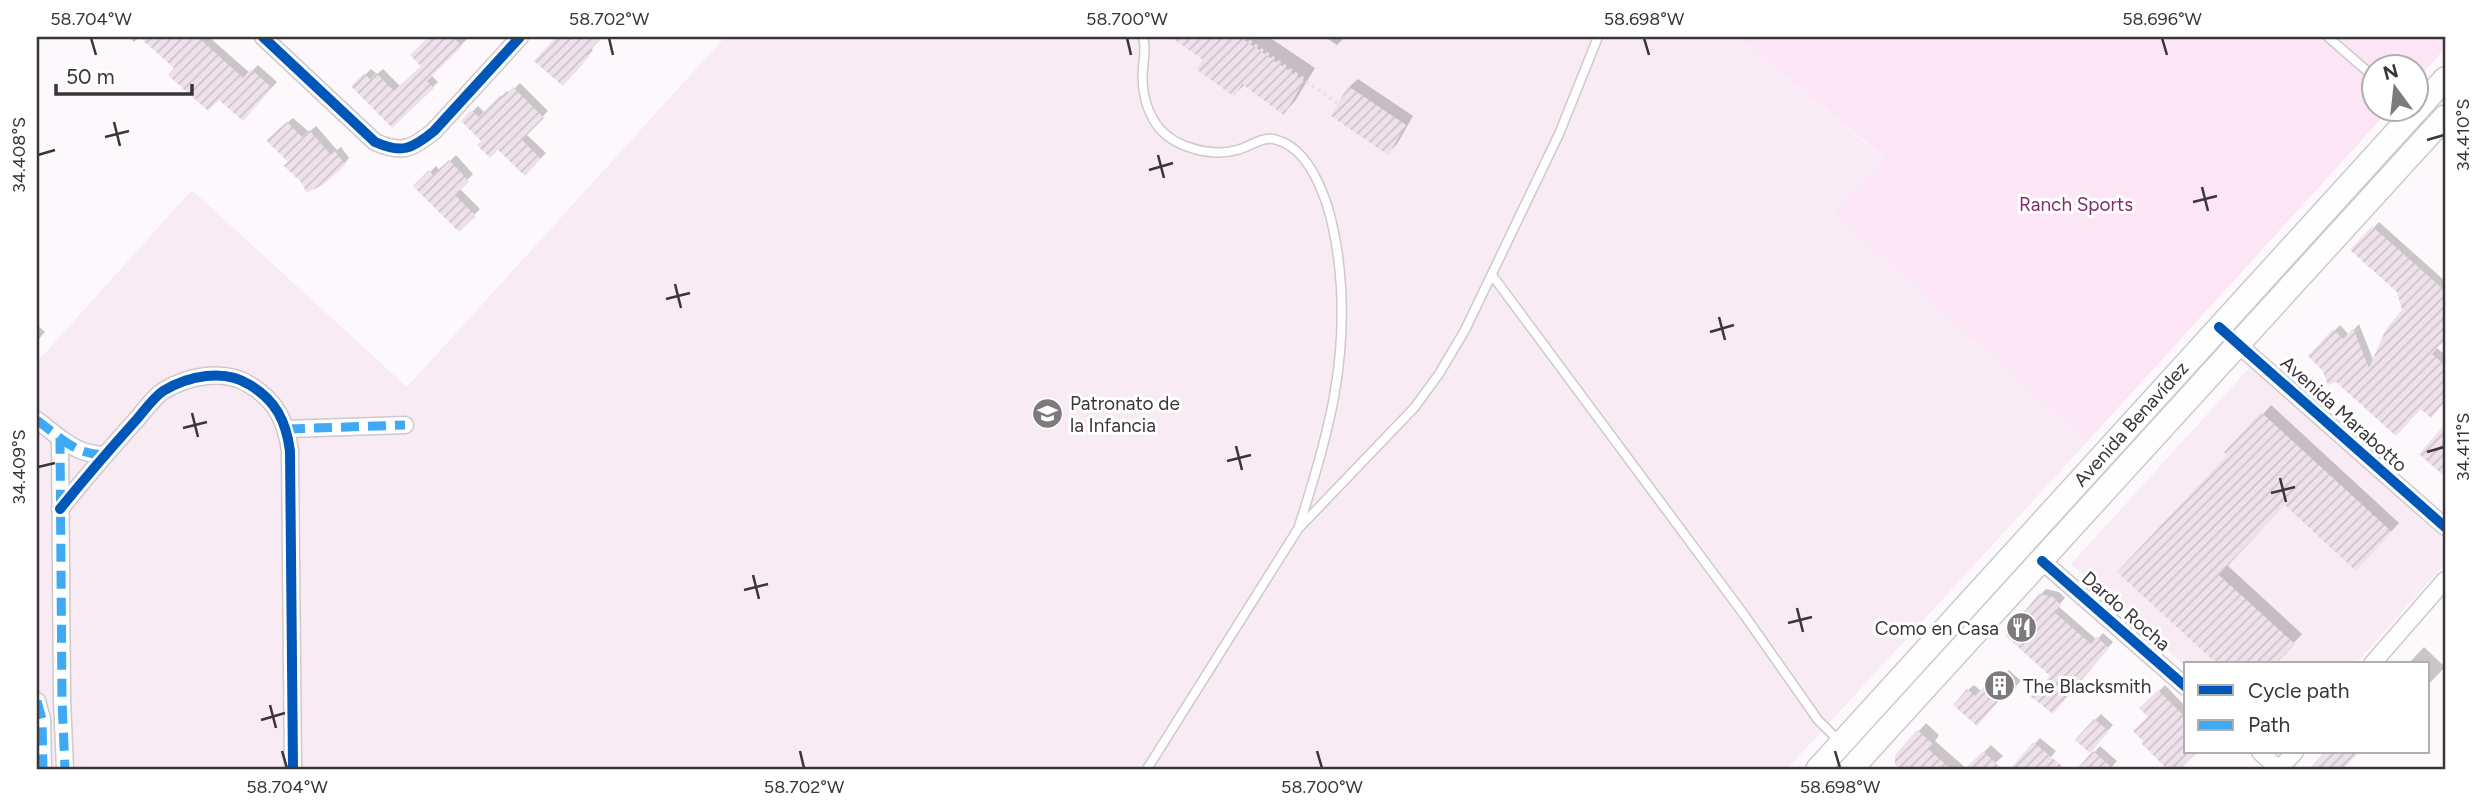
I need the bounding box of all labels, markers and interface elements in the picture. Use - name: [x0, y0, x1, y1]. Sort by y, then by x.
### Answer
- text: 58.704°W: [50, 8, 132, 30]
- text: 58.702°W: [569, 8, 650, 30]
- text: 58.700°W: [1086, 8, 1169, 30]
- text: 58.698°W: [1604, 8, 1685, 30]
- text: 58.696°W: [2122, 8, 2203, 30]
- scale bar: [56, 52, 192, 96]
- north arrow: [2360, 52, 2430, 122]
- text: N: [2381, 59, 2401, 85]
- text: 50 m: [66, 64, 115, 89]
- text: 34.410°S: [2452, 99, 2474, 171]
- text: 34.408°S: [8, 117, 30, 193]
- park label: Ranch Sports: [2019, 193, 2133, 216]
- street label: Avenida Marabotto: [2276, 351, 2412, 477]
- street label: Avenida Benavídez: [2069, 357, 2193, 491]
- place label: Patronato de la Infancia: [1070, 392, 1180, 437]
- school or university icon: Patronato de la Infancia: [1030, 397, 1064, 431]
- text: 34.411°S: [2452, 413, 2474, 481]
- text: 34.409°S: [8, 429, 30, 505]
- street label: Dardo Rocha: [2077, 566, 2175, 656]
- restaurant icon: Como en Casa: [2005, 611, 2039, 645]
- place label: Como en Casa: [1875, 617, 1999, 640]
- legend: [2184, 662, 2430, 754]
- building icon: The Blacksmith: [1983, 669, 2017, 703]
- place label: The Blacksmith: [2023, 675, 2151, 698]
- text: Cycle path: [2248, 678, 2349, 703]
- text: Path: [2248, 712, 2290, 737]
- text: 58.704°W: [246, 776, 328, 798]
- text: 58.702°W: [764, 776, 845, 798]
- text: 58.700°W: [1281, 776, 1364, 798]
- text: 58.698°W: [1800, 776, 1881, 798]

